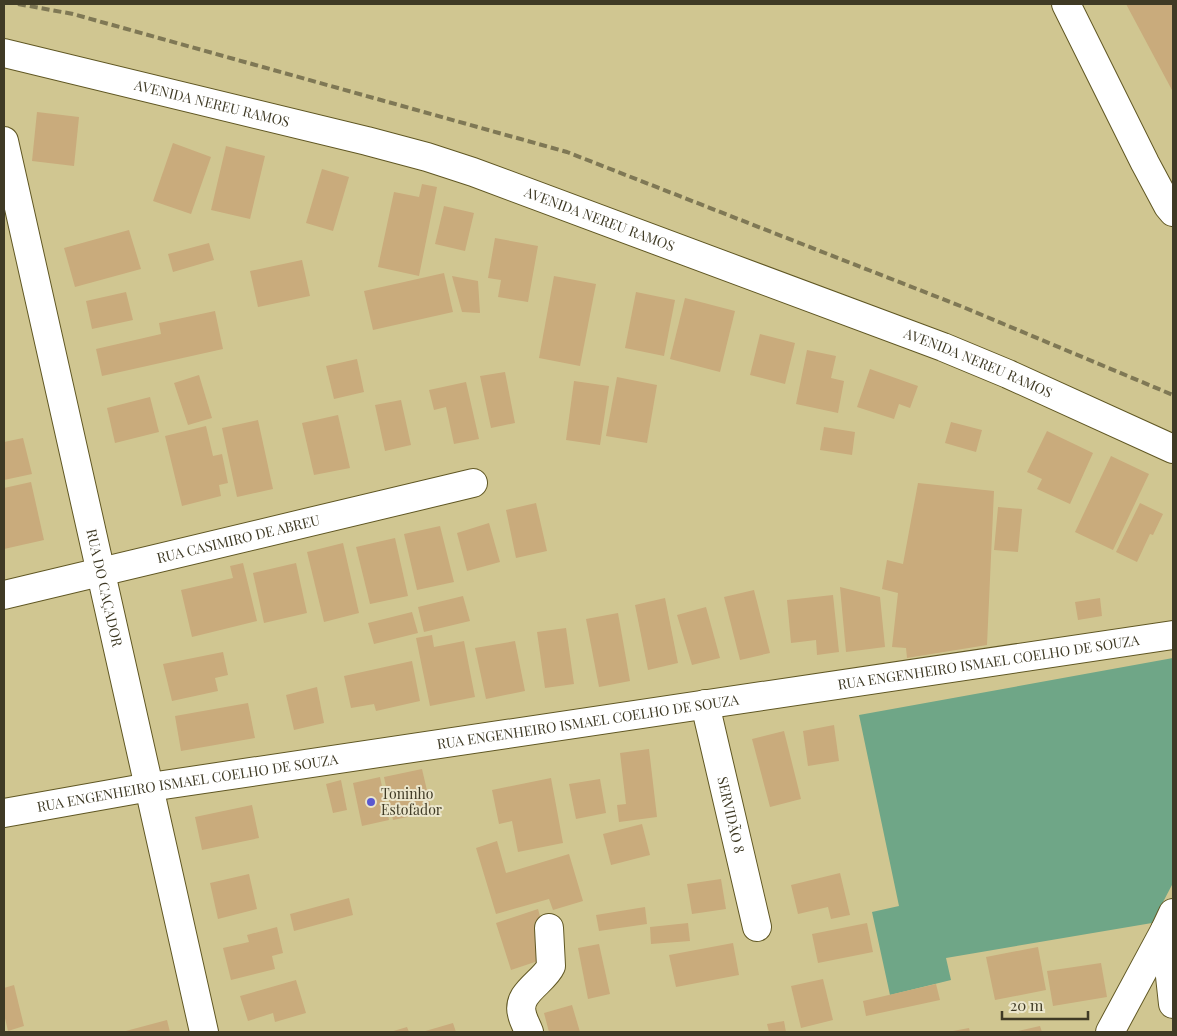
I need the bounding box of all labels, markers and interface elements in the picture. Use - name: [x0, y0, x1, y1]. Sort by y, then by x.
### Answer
- street label: AVENIDA NEREU RAMOS: [132, 75, 292, 131]
- street label: AVENIDA NEREU RAMOS: [521, 182, 678, 255]
- street label: AVENIDA NEREU RAMOS: [900, 323, 1055, 402]
- street label: RUA CASIMIRO DE ABREU: [155, 510, 322, 567]
- street label: RUA DO CAÇADOR: [82, 527, 127, 650]
- street label: RUA ENGENHEIRO ISMAEL COELHO DE SOUZA: [836, 630, 1141, 694]
- street label: RUA ENGENHEIRO ISMAEL COELHO DE SOUZA: [436, 690, 740, 753]
- street label: RUA ENGENHEIRO ISMAEL COELHO DE SOUZA: [35, 749, 340, 816]
- street label: SERVIDÃO 8: [713, 775, 749, 855]
- place label: Toninho Estofador: [381, 784, 443, 819]
- marker: Toninho Estofador: [365, 796, 377, 808]
- scale bar: [1002, 988, 1088, 1020]
- text: 20 m: [1010, 995, 1044, 1015]

